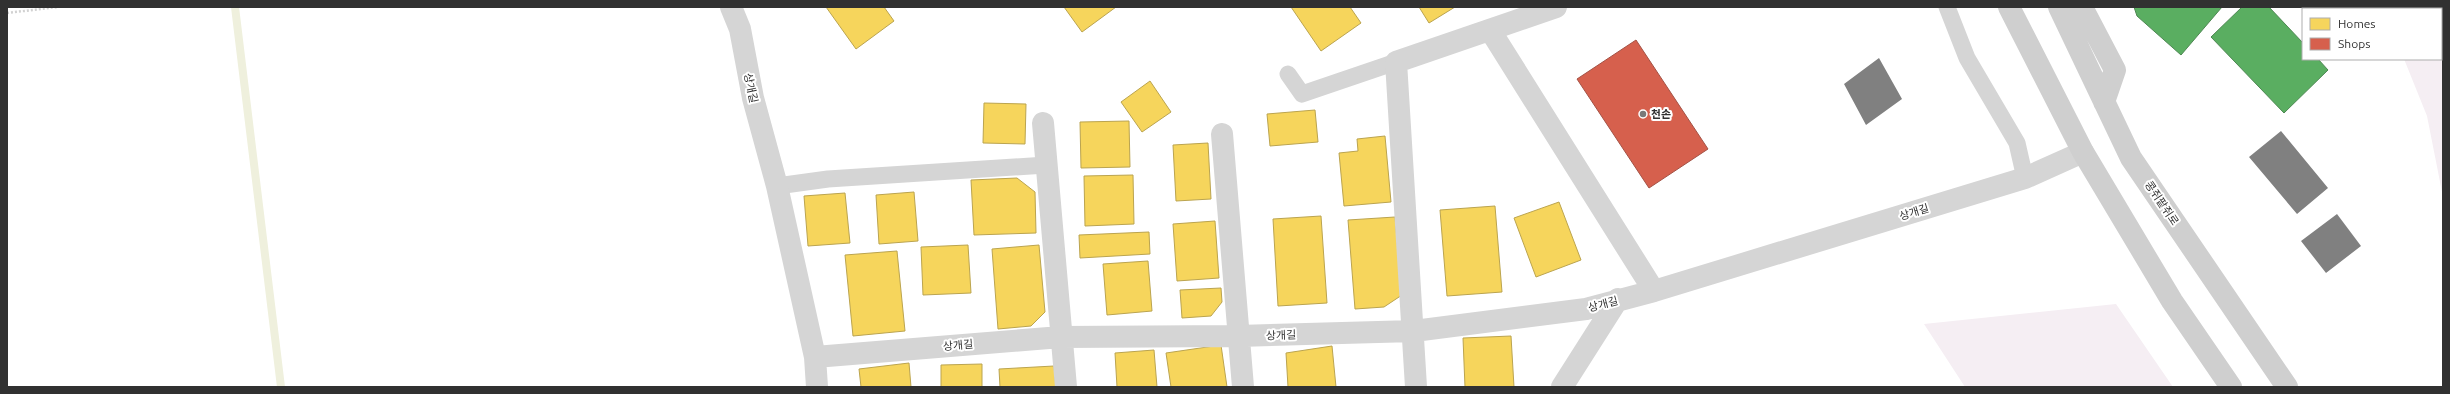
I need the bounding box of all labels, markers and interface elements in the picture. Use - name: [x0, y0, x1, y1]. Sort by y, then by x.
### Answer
- legend: [2302, 8, 2442, 60]
- text: Homes: [2338, 17, 2376, 30]
- text: Shops: [2338, 37, 2370, 50]
- street label: 상개길: [742, 72, 760, 104]
- place label: 천손: [1651, 108, 1671, 120]
- marker: 천손: [1638, 109, 1648, 119]
- street label: 콩쥐팥쥐로: [2143, 179, 2181, 227]
- street label: 상개길: [1898, 202, 1930, 222]
- street label: 상개길: [1587, 294, 1619, 314]
- street label: 상개길: [1266, 328, 1296, 342]
- street label: 상개길: [942, 338, 974, 352]

